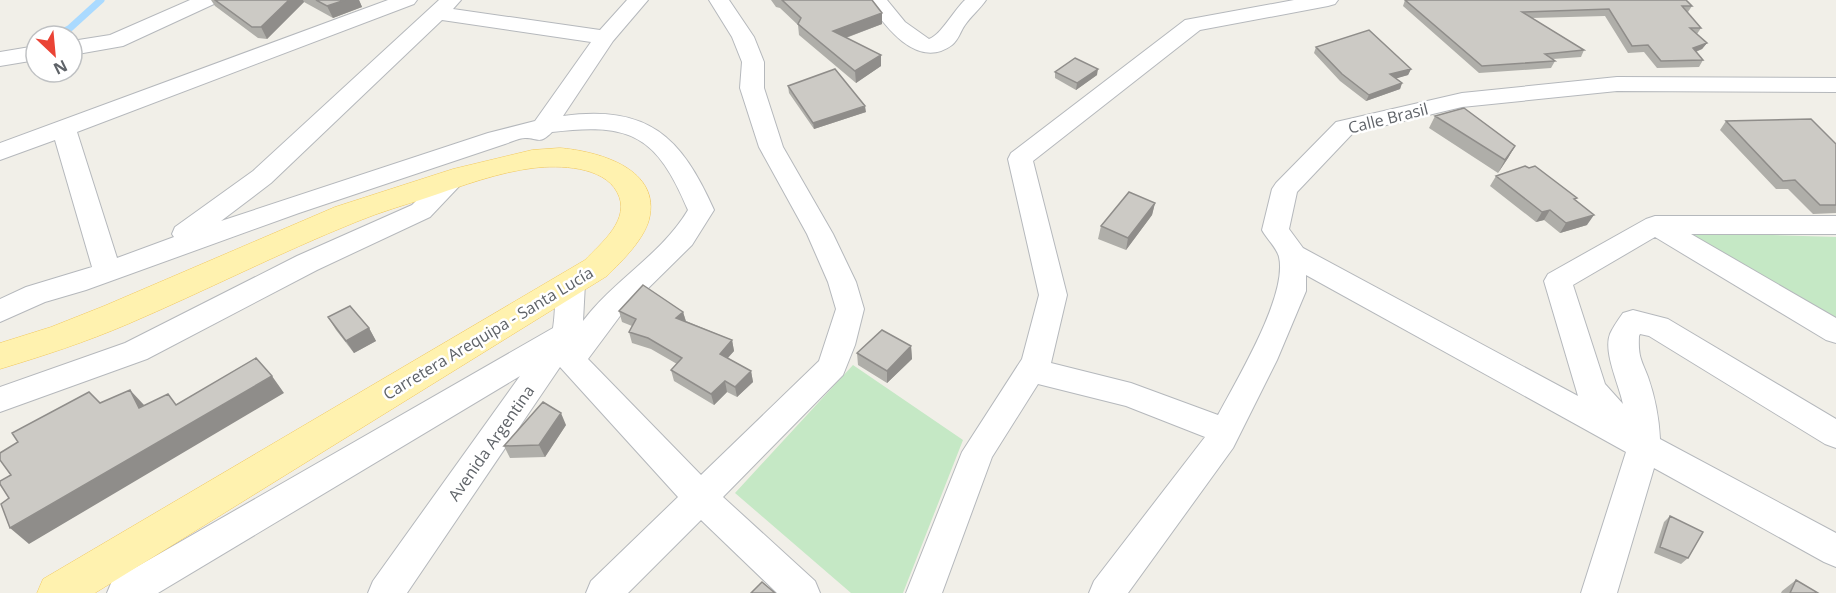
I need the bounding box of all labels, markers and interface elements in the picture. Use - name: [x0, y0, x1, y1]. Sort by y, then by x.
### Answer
- north arrow: [24, 24, 84, 84]
- text: N: [50, 55, 71, 80]
- street label: Calle Brasil: [1346, 97, 1430, 139]
- street label: Carretera Arequipa - Santa Lucía: [379, 261, 597, 405]
- street label: Avenida Argentina: [443, 381, 539, 505]

